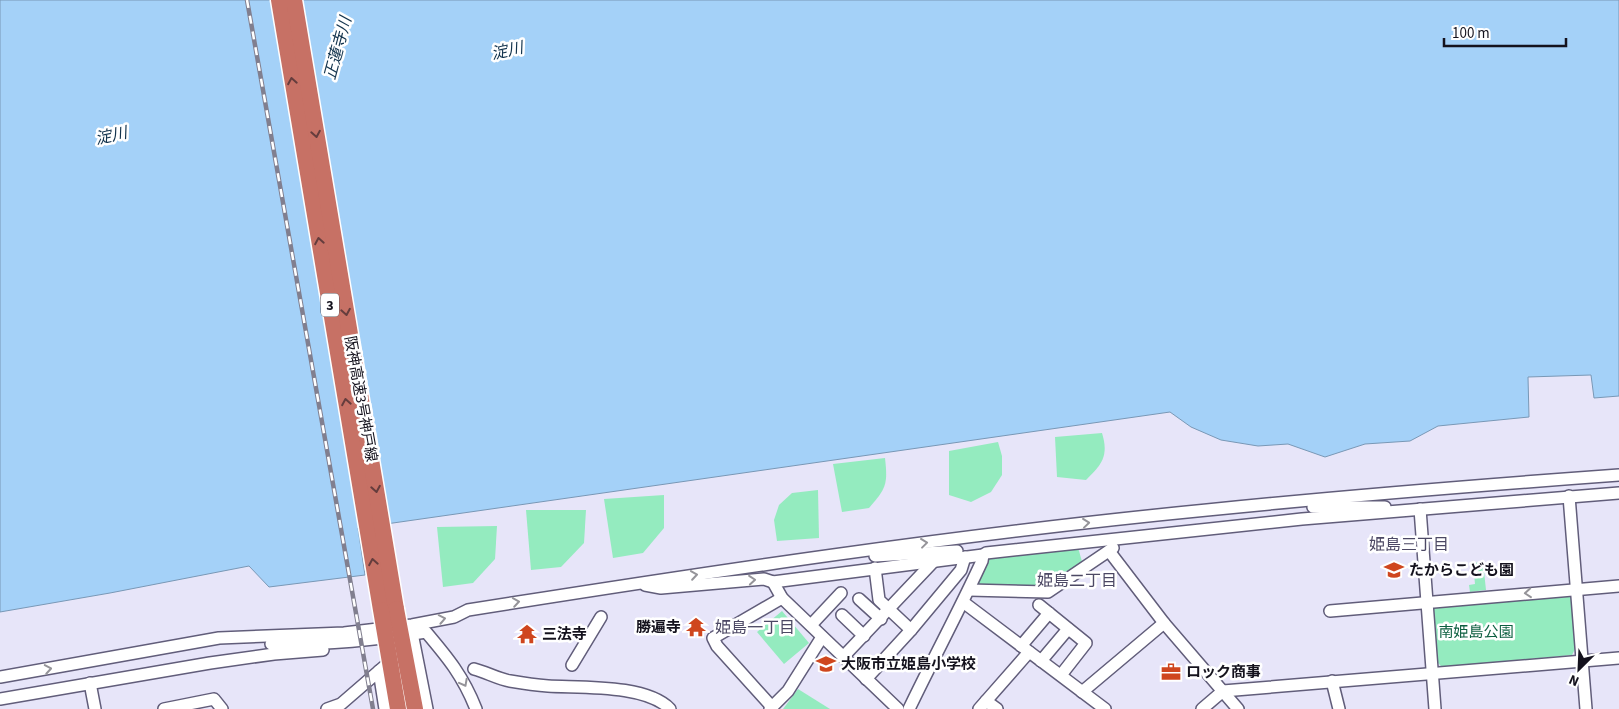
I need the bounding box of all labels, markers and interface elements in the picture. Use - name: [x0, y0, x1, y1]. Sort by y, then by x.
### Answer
- water label: 正蓮寺川: [319, 13, 357, 82]
- scale bar: [1444, 15, 1566, 47]
- text: 100 m: [1452, 23, 1490, 44]
- water label: 淀川: [489, 36, 527, 65]
- one-way arrow: [288, 77, 298, 86]
- water label: 淀川: [93, 121, 131, 150]
- one-way arrow: [311, 130, 321, 139]
- one-way arrow: [315, 237, 325, 246]
- road number: 3: [321, 294, 339, 316]
- one-way arrow: [341, 307, 351, 316]
- street label: 阪神高速3号神戸線: [339, 334, 382, 464]
- one-way arrow: [342, 397, 352, 406]
- one-way arrow: [371, 485, 381, 494]
- one-way arrow: [1082, 518, 1090, 529]
- district label: 姫島三丁目: [1369, 534, 1449, 556]
- one-way arrow: [921, 538, 929, 549]
- one-way arrow: [369, 558, 379, 566]
- school or university icon: たからこども園: [1383, 559, 1405, 581]
- place label: たからこども園: [1409, 560, 1514, 581]
- one-way arrow: [690, 570, 699, 580]
- district label: 姫島二丁目: [1037, 570, 1117, 592]
- one-way arrow: [748, 574, 756, 585]
- one-way arrow: [1524, 588, 1532, 599]
- one-way arrow: [513, 597, 521, 608]
- one-way arrow: [438, 614, 446, 625]
- temple icon: 勝遍寺: [685, 616, 707, 638]
- place label: 勝遍寺: [636, 617, 681, 638]
- district label: 姫島一丁目: [715, 617, 795, 639]
- park label: 南姫島公園: [1438, 622, 1514, 643]
- temple icon: 三法寺: [516, 623, 538, 645]
- place label: 三法寺: [542, 624, 587, 645]
- north arrow: [1554, 644, 1604, 694]
- school or university icon: 大阪市立姫島小学校: [815, 653, 837, 675]
- place label: 大阪市立姫島小学校: [841, 654, 976, 675]
- office icon: ロック商事: [1160, 661, 1182, 683]
- place label: ロック商事: [1186, 662, 1261, 683]
- one-way arrow: [44, 664, 52, 674]
- text: N: [1566, 669, 1582, 691]
- one-way arrow: [458, 677, 468, 686]

